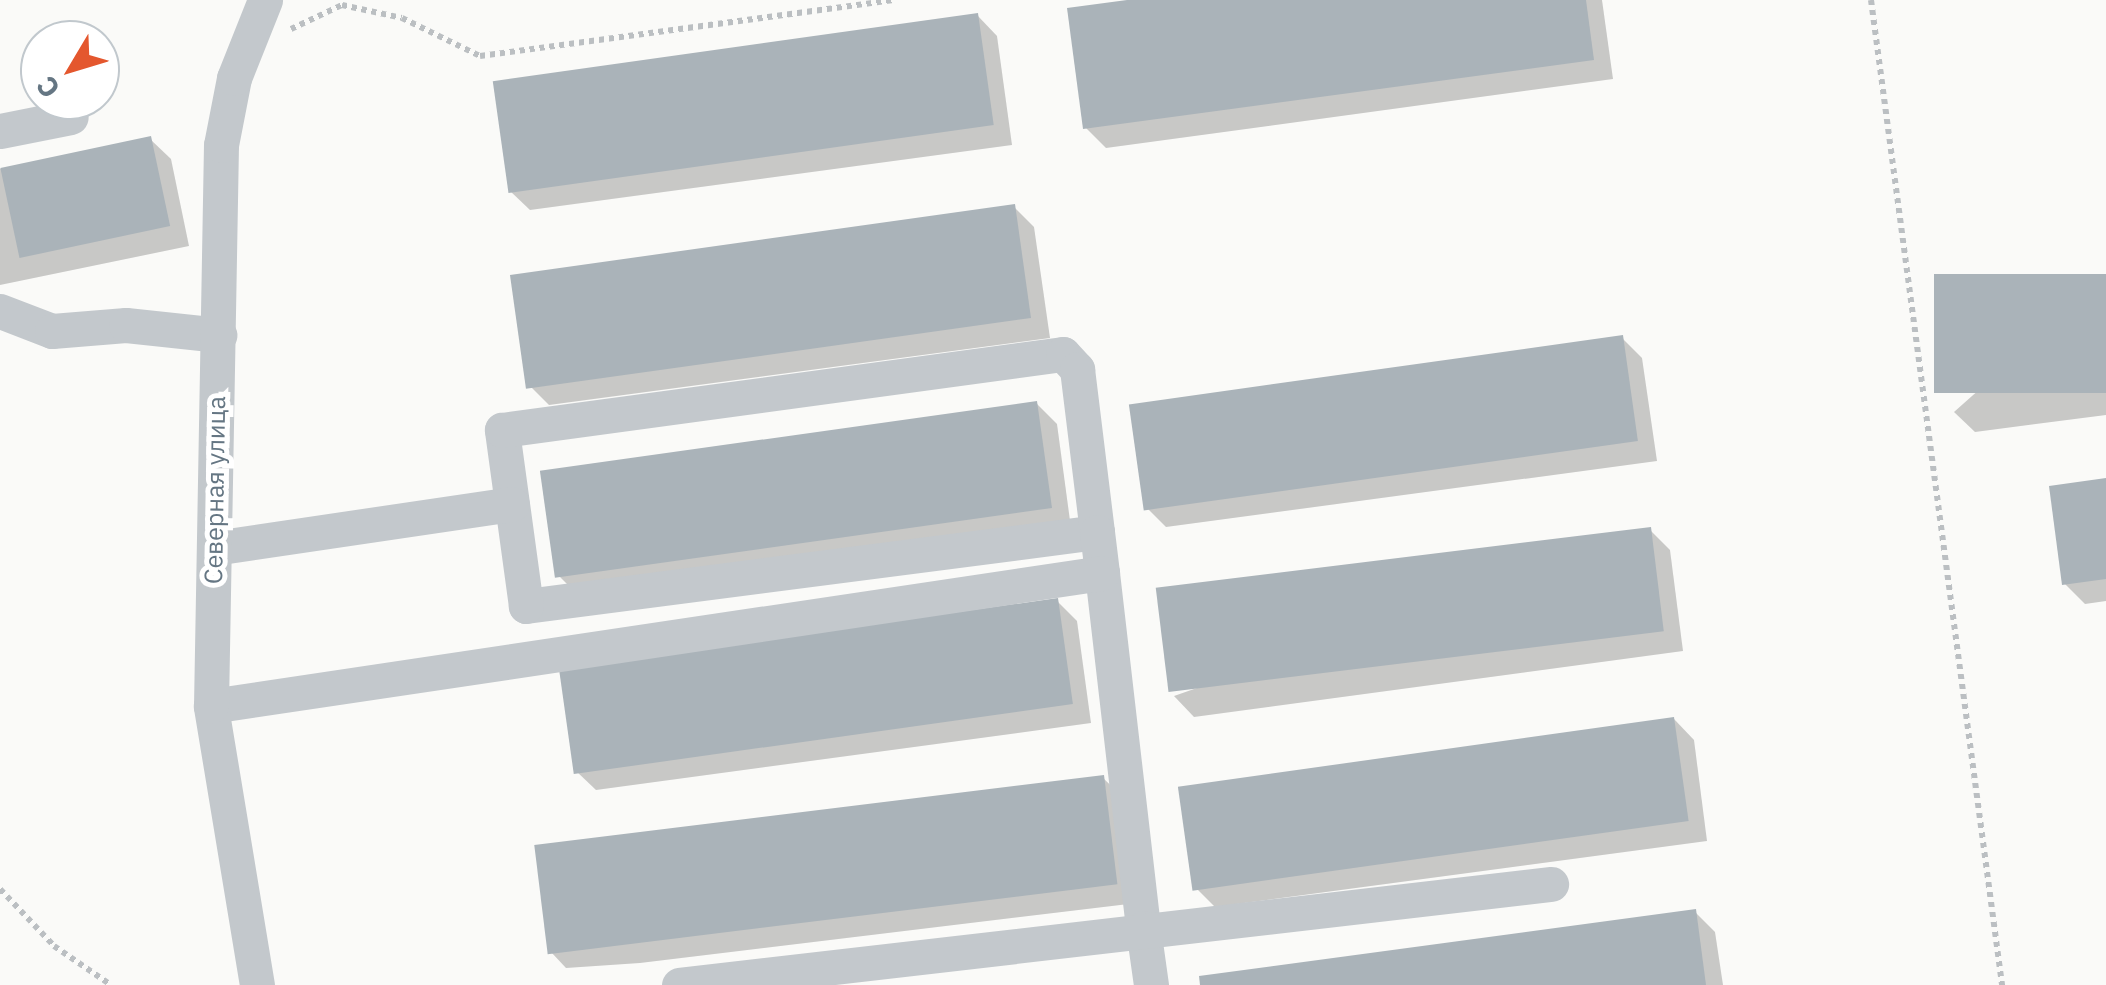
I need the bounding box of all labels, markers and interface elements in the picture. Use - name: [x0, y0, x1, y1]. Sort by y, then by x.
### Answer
- north arrow: [20, 20, 120, 120]
- text: С: [27, 69, 68, 106]
- street label: Северная улица: [198, 396, 232, 584]

